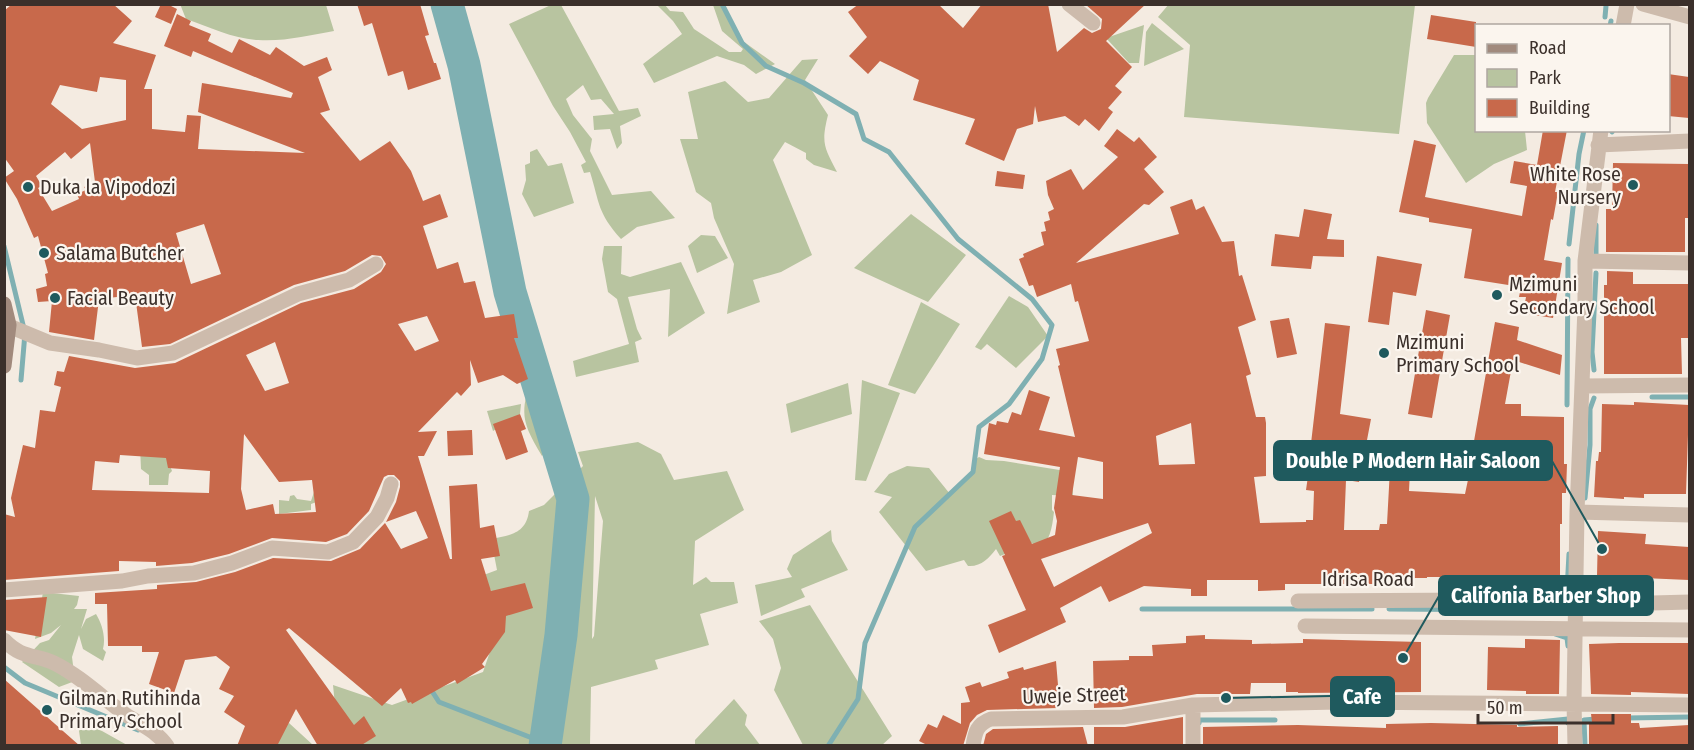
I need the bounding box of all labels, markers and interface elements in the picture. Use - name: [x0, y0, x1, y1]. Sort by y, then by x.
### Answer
- legend: [1475, 24, 1670, 132]
- text: Road: [1529, 37, 1566, 59]
- text: Park: [1529, 67, 1562, 89]
- text: Building: [1529, 97, 1590, 119]
- place label: White Rose Nursery: [1530, 162, 1621, 209]
- place label: Duka la Vipodozi: [40, 175, 176, 199]
- marker: White Rose Nursery: [1626, 178, 1640, 192]
- marker: Duka la Vipodozi: [21, 180, 35, 194]
- place label: Salama Butcher: [56, 241, 184, 265]
- marker: Salama Butcher: [37, 246, 51, 260]
- place label: Mzimuni Secondary School: [1509, 272, 1655, 319]
- place label: Facial Beauty: [67, 286, 174, 310]
- marker: Mzimuni Secondary School: [1490, 288, 1504, 302]
- marker: Facial Beauty: [48, 291, 62, 305]
- place label: Mzimuni Primary School: [1396, 330, 1519, 377]
- marker: Mzimuni Primary School: [1377, 346, 1391, 360]
- callout: Double P Modern Hair Saloon: [1274, 441, 1552, 480]
- text: Double P Modern Hair Saloon: [1286, 448, 1540, 474]
- street label: Idrisa Road: [1322, 567, 1414, 591]
- callout: Califonia Barber Shop: [1439, 576, 1653, 615]
- text: Califonia Barber Shop: [1451, 583, 1641, 609]
- callout: Cafe: [1331, 677, 1394, 716]
- street label: Uweje Street: [1022, 681, 1127, 709]
- text: Cafe: [1343, 684, 1382, 710]
- place label: Gilman Rutihinda Primary School: [59, 686, 201, 733]
- scale bar: [1478, 687, 1613, 725]
- text: 50 m: [1487, 697, 1523, 719]
- marker: Gilman Rutihinda Primary School: [40, 703, 54, 717]

